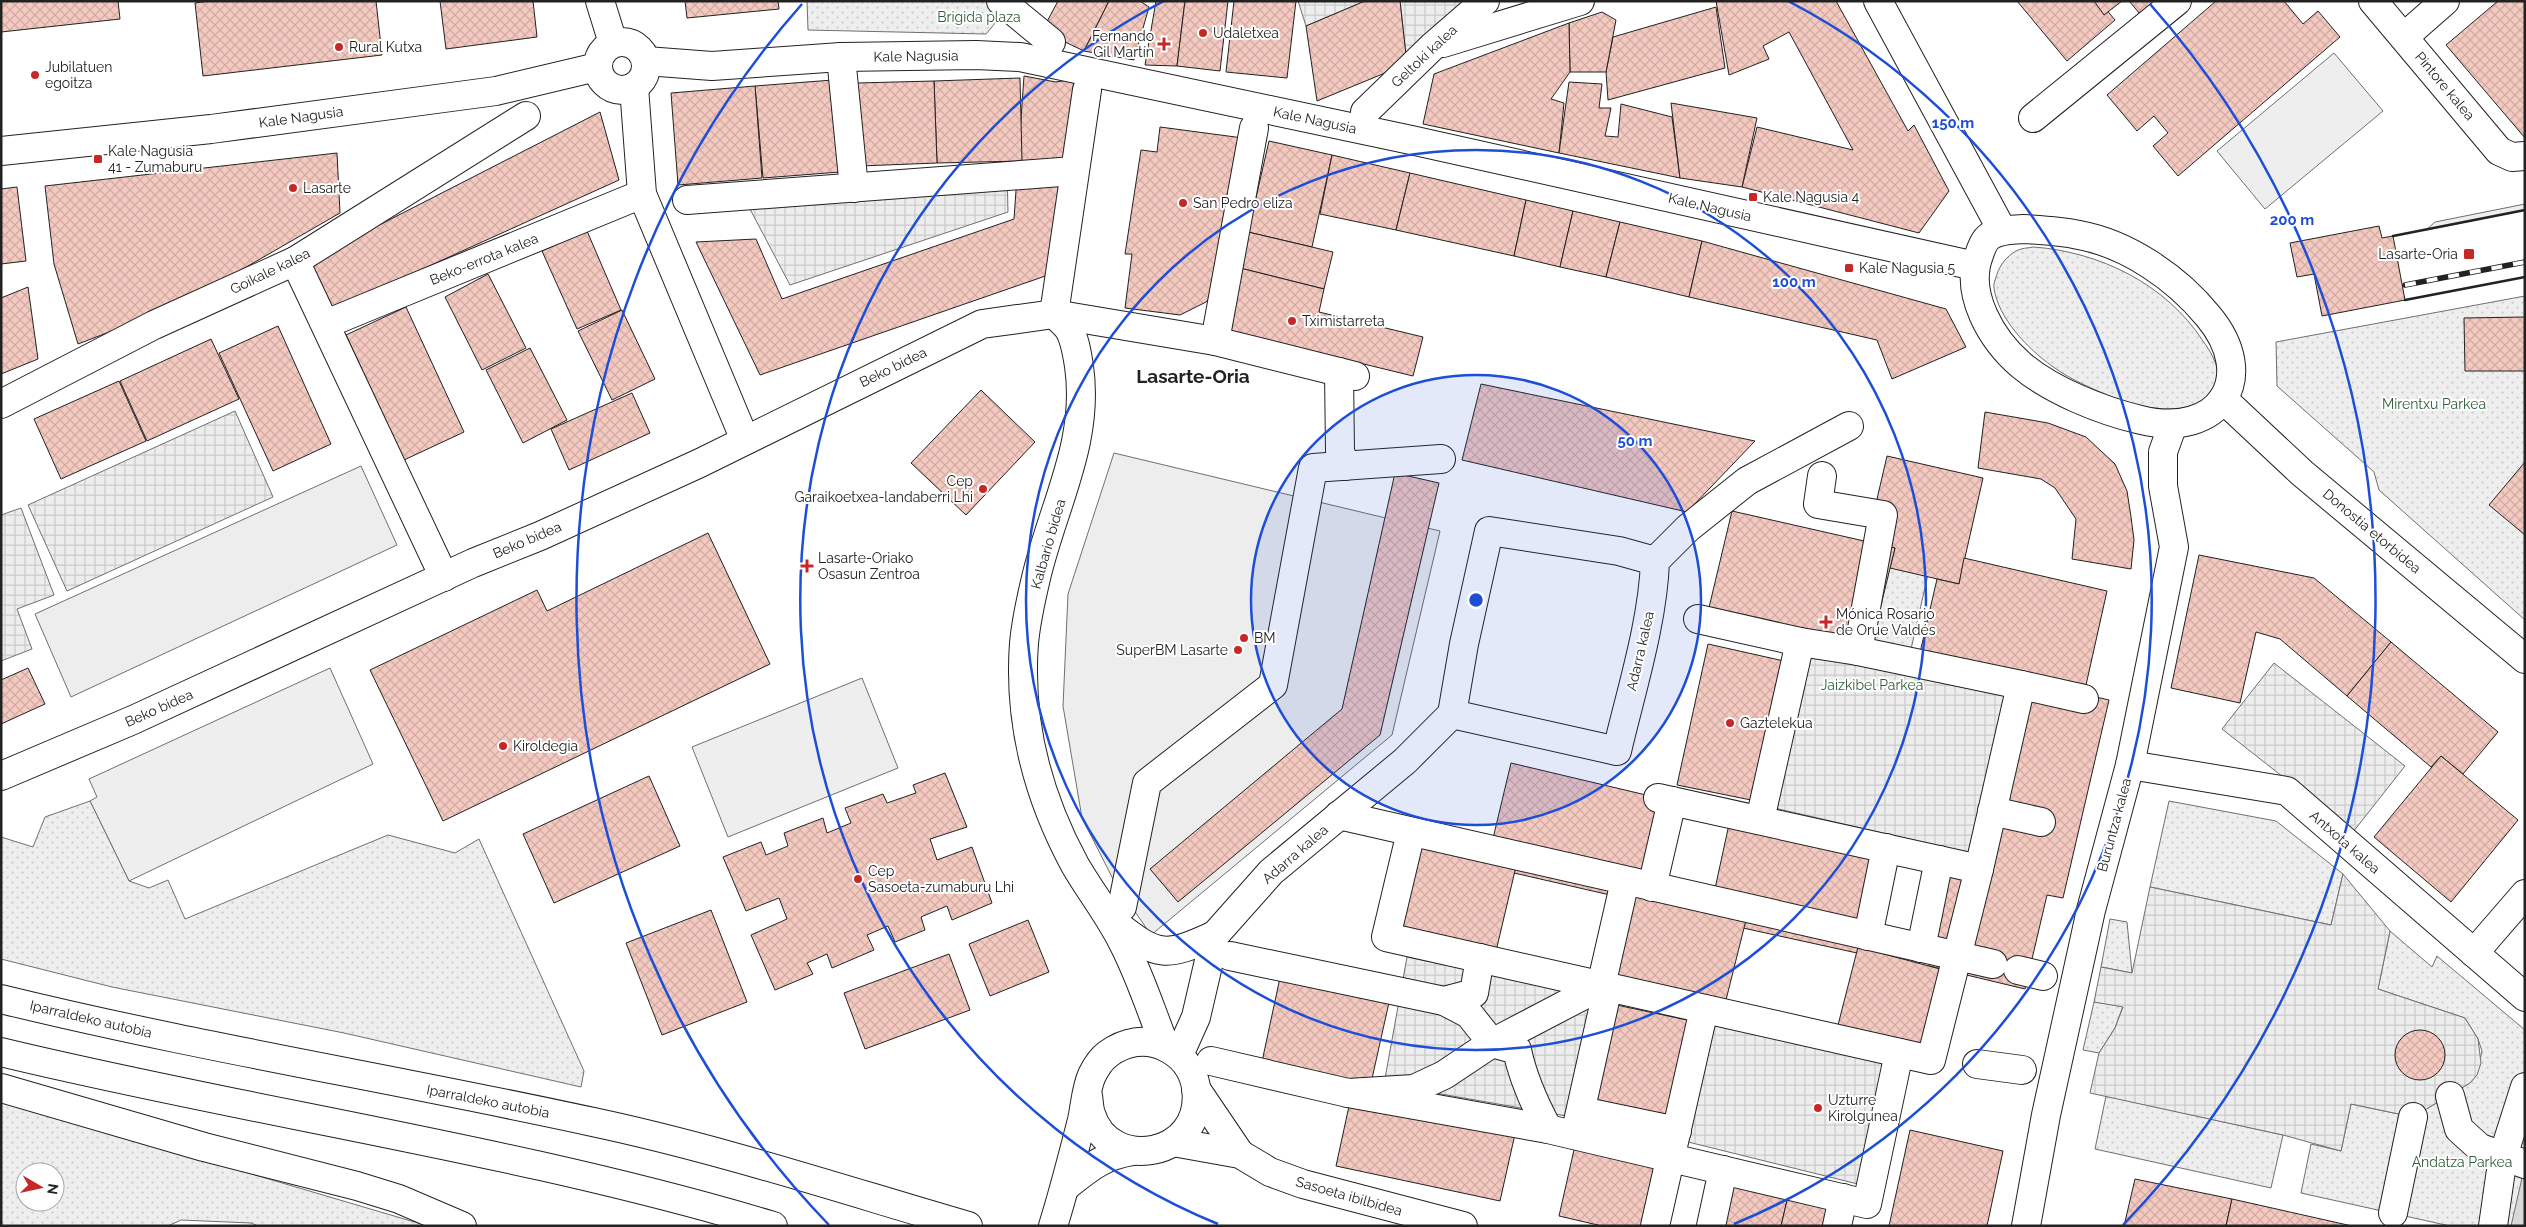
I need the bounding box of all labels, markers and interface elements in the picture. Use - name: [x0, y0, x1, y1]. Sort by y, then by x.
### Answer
- park label: Brigida plaza: [937, 9, 1021, 25]
- street label: Geltoki kalea: [1388, 22, 1460, 90]
- place label: Udaletxea: [1213, 25, 1279, 41]
- marker: Udaletxea: [1197, 27, 1209, 39]
- place label: Fernando Gil Martín: [1092, 28, 1154, 60]
- marker: Fernando Gil Martín: [1158, 38, 1170, 50]
- place label: Rural Kutxa: [349, 39, 422, 55]
- marker: Rural Kutxa: [333, 41, 345, 53]
- street label: Kale Nagusia: [873, 47, 959, 65]
- street label: Pintore kalea: [2412, 49, 2478, 123]
- place label: Jubilatuen egoitza: [45, 59, 112, 91]
- marker: Jubilatuen egoitza: [29, 69, 41, 81]
- street label: Kale Nagusia: [258, 103, 344, 131]
- street label: Kale Nagusia: [1272, 103, 1358, 137]
- text: 150 m: [1932, 114, 1974, 132]
- place label: Kale Nagusia 41 - Zumaburu: [108, 143, 202, 175]
- marker: Kale Nagusia 41 - Zumaburu: [92, 153, 104, 165]
- place label: Lasarte: [303, 180, 351, 196]
- marker: Lasarte: [287, 182, 299, 194]
- place label: Kale Nagusia 4: [1763, 189, 1860, 205]
- street label: Kale Nagusia: [1667, 190, 1753, 224]
- marker: Kale Nagusia 4: [1747, 191, 1759, 203]
- place label: San Pedro eliza: [1193, 195, 1293, 211]
- marker: San Pedro eliza: [1177, 197, 1189, 209]
- text: 200 m: [2270, 211, 2314, 229]
- street label: Beko-errota kalea: [427, 230, 541, 288]
- street label: Goikale kalea: [228, 245, 312, 297]
- place label: Lasarte-Oria: [2378, 246, 2458, 262]
- marker: Lasarte-Oria: [2462, 247, 2476, 261]
- place label: Kale Nagusia 5: [1859, 260, 1956, 276]
- marker: Kale Nagusia 5: [1843, 262, 1855, 274]
- text: 100 m: [1772, 273, 1816, 291]
- place label: Tximistarreta: [1302, 313, 1385, 329]
- marker: Tximistarreta: [1286, 315, 1298, 327]
- street label: Beko bidea: [857, 344, 929, 390]
- district label: Lasarte-Oria: [1136, 365, 1250, 387]
- park label: Mirentxu Parkea: [2382, 396, 2486, 412]
- text: 50 m: [1617, 432, 1653, 450]
- place label: Cep Garaikoetxea-landaberri Lhi: [794, 473, 973, 505]
- marker: Cep Garaikoetxea-landaberri Lhi: [977, 483, 989, 495]
- street label: Donostia etorbidea: [2320, 485, 2424, 577]
- street label: Kalbario bidea: [1028, 497, 1068, 591]
- street label: Beko bidea: [490, 518, 564, 562]
- place label: Lasarte-Oriako Osasun Zentroa: [818, 550, 920, 582]
- marker: Lasarte-Oriako Osasun Zentroa: [800, 559, 814, 573]
- centre of rings: [1467, 591, 1485, 609]
- place label: Mónica Rosario de Orue Valdés: [1836, 606, 1936, 638]
- street label: Adarra kalea: [1623, 610, 1657, 692]
- marker: Mónica Rosario de Orue Valdés: [1820, 616, 1832, 628]
- place label: BM: [1254, 630, 1276, 646]
- marker: BM: [1238, 632, 1250, 644]
- place label: SuperBM Lasarte: [1116, 642, 1228, 658]
- marker: SuperBM Lasarte: [1232, 644, 1244, 656]
- park label: Jaizkibel Parkea: [1821, 677, 1923, 693]
- street label: Beko bidea: [123, 686, 195, 730]
- place label: Gaztelekua: [1740, 715, 1813, 731]
- marker: Gaztelekua: [1724, 717, 1736, 729]
- place label: Kiroldegia: [513, 738, 578, 754]
- marker: Kiroldegia: [497, 740, 509, 752]
- street label: Buruntza kalea: [2094, 776, 2134, 874]
- street label: Antxota kalea: [2307, 807, 2383, 877]
- street label: Adarra kalea: [1259, 821, 1331, 887]
- place label: Cep Sasoeta-zumaburu Lhi: [868, 863, 1014, 895]
- marker: Cep Sasoeta-zumaburu Lhi: [852, 873, 864, 885]
- street label: Iparraldeko autobia: [28, 997, 154, 1041]
- street label: Iparraldeko autobia: [425, 1081, 551, 1121]
- place label: Uzturre Kirolgunea: [1828, 1092, 1898, 1124]
- marker: Uzturre Kirolgunea: [1812, 1102, 1824, 1114]
- park label: Andatza Parkea: [2412, 1154, 2512, 1170]
- north arrow: [15, 1162, 65, 1212]
- street label: Sasoeta ibilbidea: [1294, 1173, 1404, 1219]
- text: N: [44, 1183, 62, 1196]

